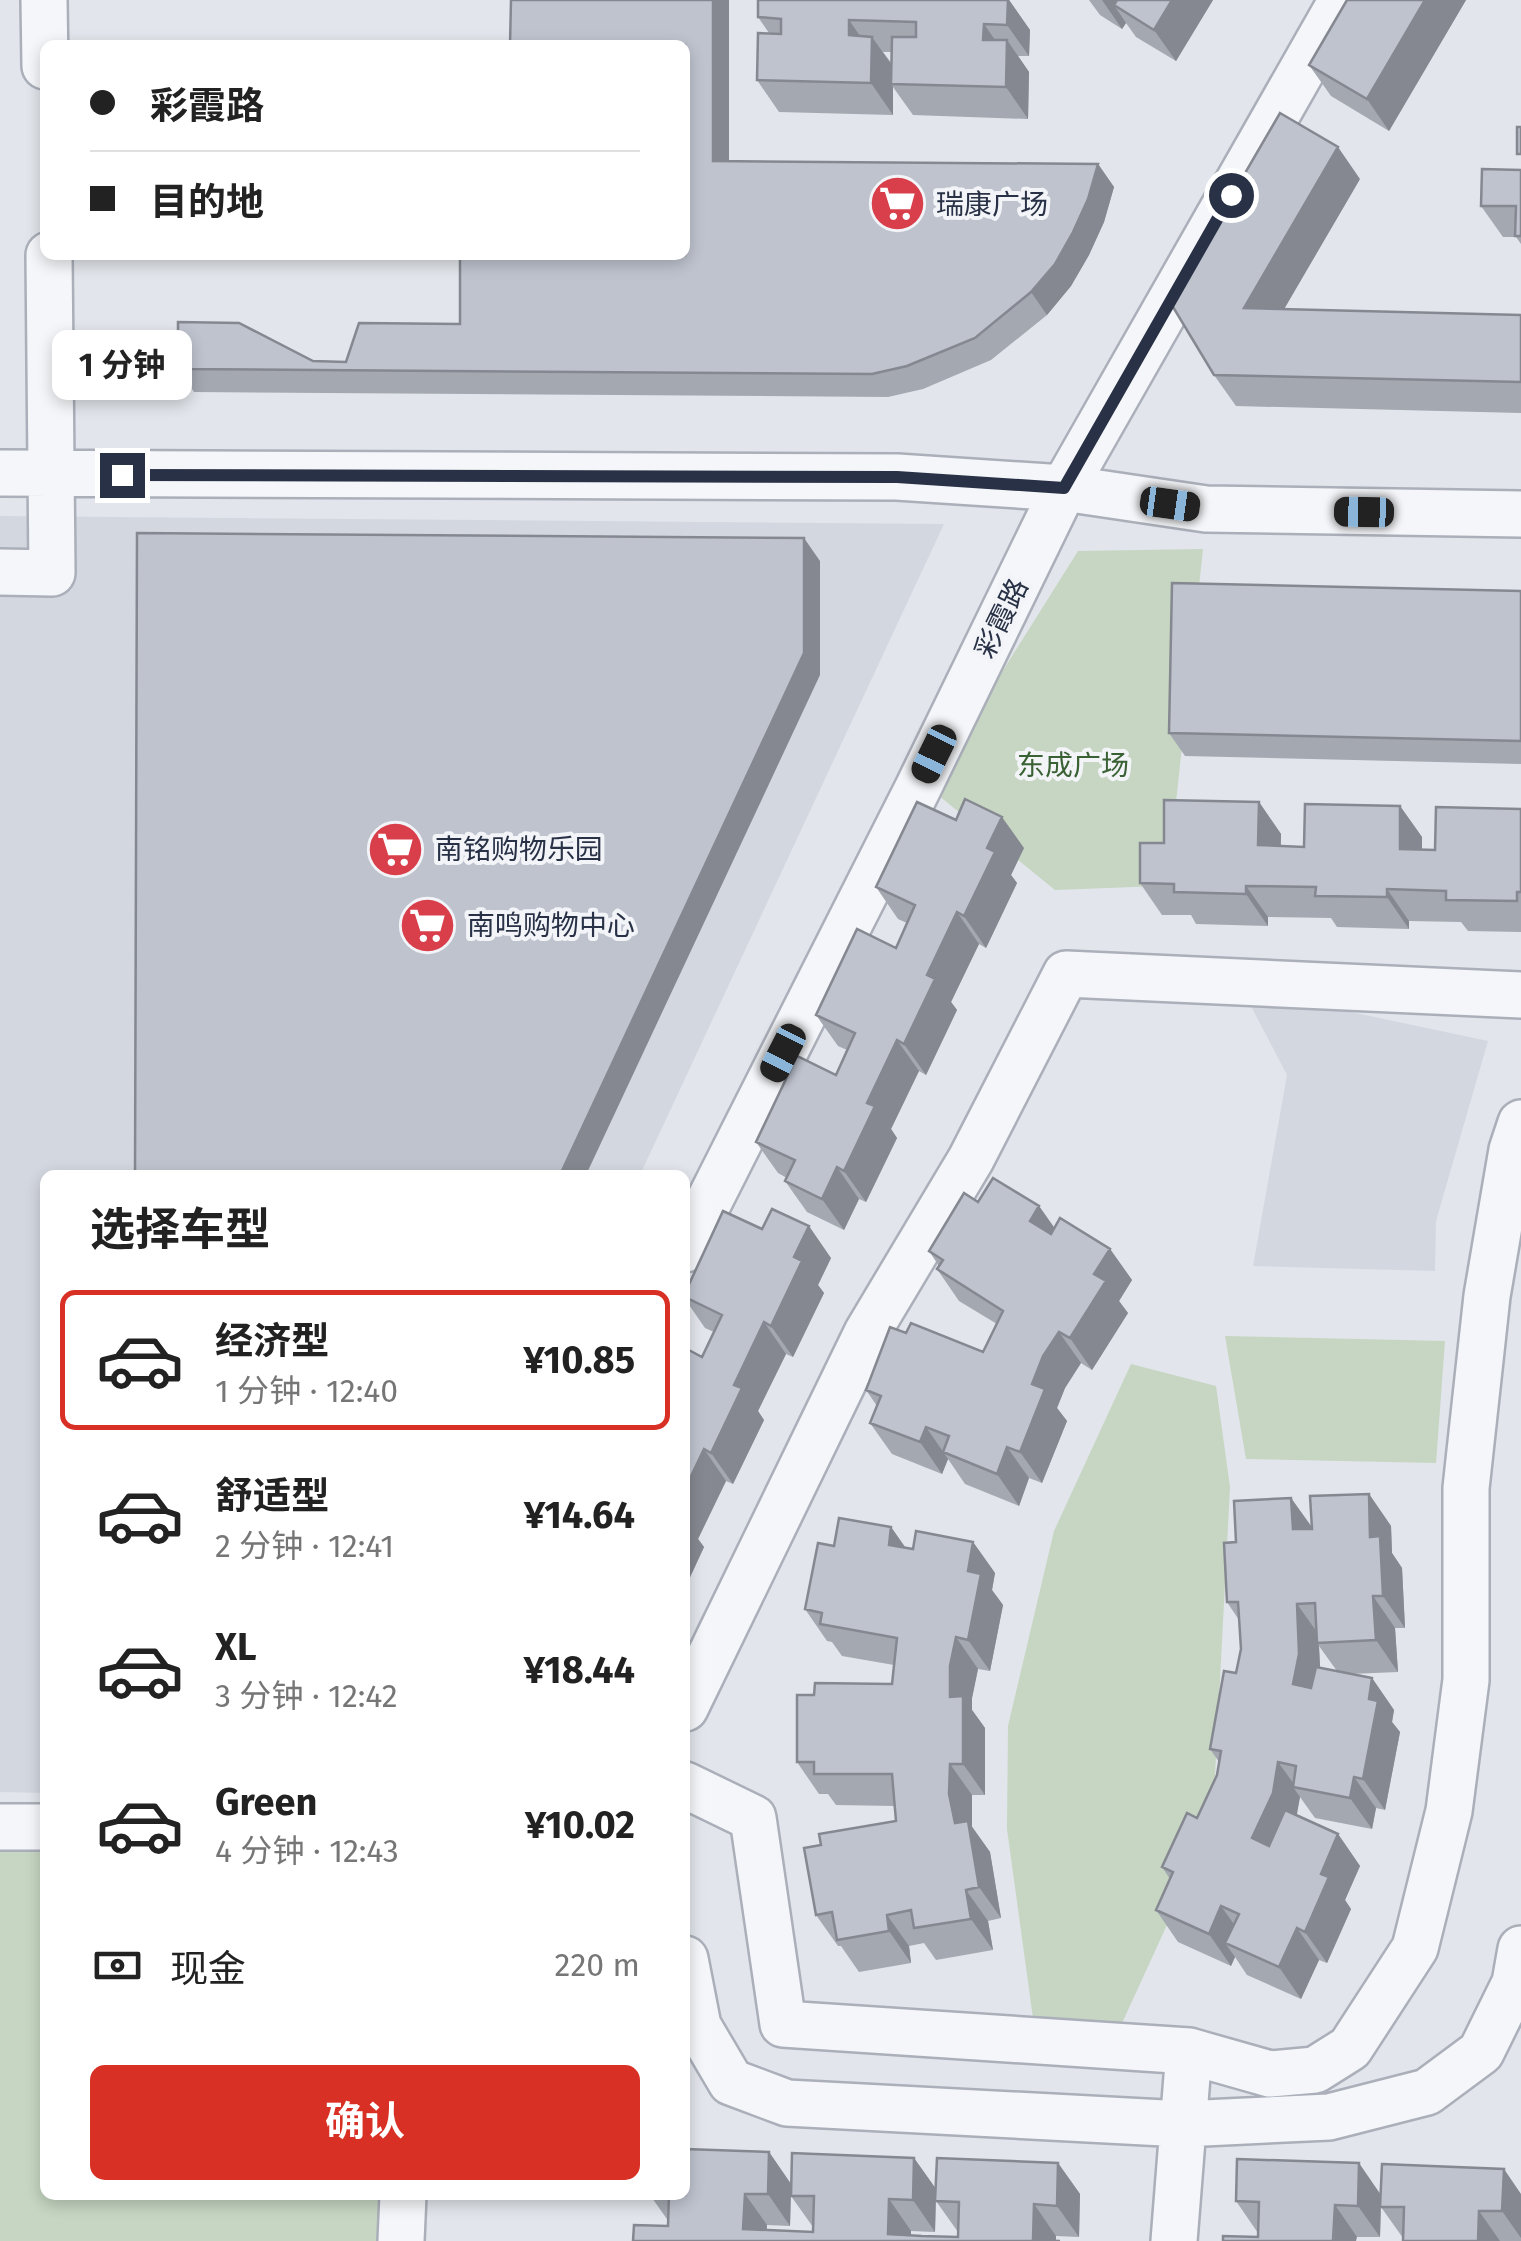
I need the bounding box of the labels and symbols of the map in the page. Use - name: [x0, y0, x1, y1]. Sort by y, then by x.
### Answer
- route start: [1209, 173, 1254, 218]
- supermarket icon: 瑞康广场: [867, 174, 927, 234]
- place label: 瑞康广场: [936, 188, 1048, 221]
- callout: 1 分钟: [52, 330, 192, 400]
- route end: [100, 453, 145, 498]
- car: [1138, 485, 1202, 523]
- car: [1334, 496, 1394, 528]
- street label: 彩霞路: [968, 573, 1035, 663]
- car: [907, 720, 961, 788]
- park label: 东成广场: [1017, 749, 1129, 782]
- supermarket icon: 南铭购物乐园: [366, 819, 426, 879]
- place label: 南铭购物乐园: [435, 833, 603, 866]
- supermarket icon: 南鸣购物中心: [398, 895, 458, 955]
- place label: 南鸣购物中心: [467, 909, 635, 942]
- car: [756, 1019, 810, 1087]

